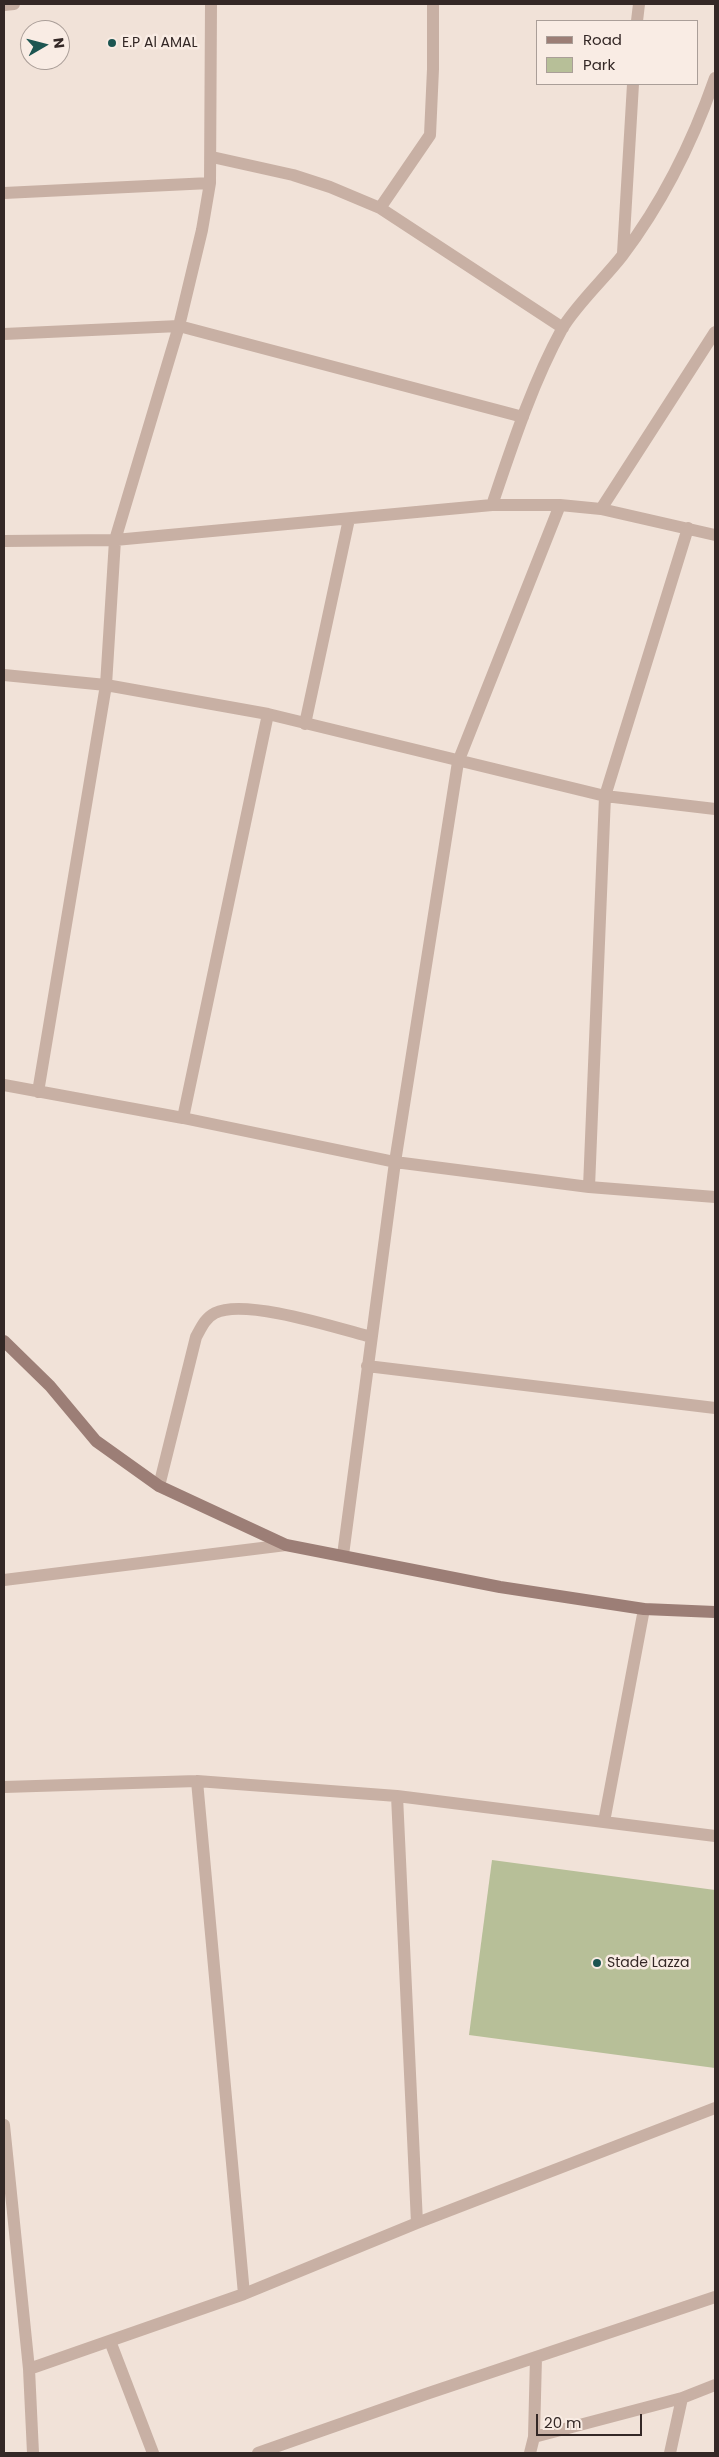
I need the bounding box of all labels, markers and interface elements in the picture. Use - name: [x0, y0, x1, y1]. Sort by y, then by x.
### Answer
- north arrow: [20, 20, 70, 70]
- legend: [536, 20, 699, 85]
- text: Road: [583, 29, 622, 50]
- place label: E.P Al AMAL: [122, 35, 198, 51]
- text: N: [48, 36, 69, 50]
- marker: E.P Al AMAL: [106, 37, 118, 49]
- text: Park: [583, 54, 615, 75]
- place label: Stade Lazza: [607, 1955, 689, 1971]
- marker: Stade Lazza: [591, 1957, 603, 1969]
- scale bar: [539, 2404, 645, 2436]
- text: 20 m: [544, 2412, 582, 2433]

